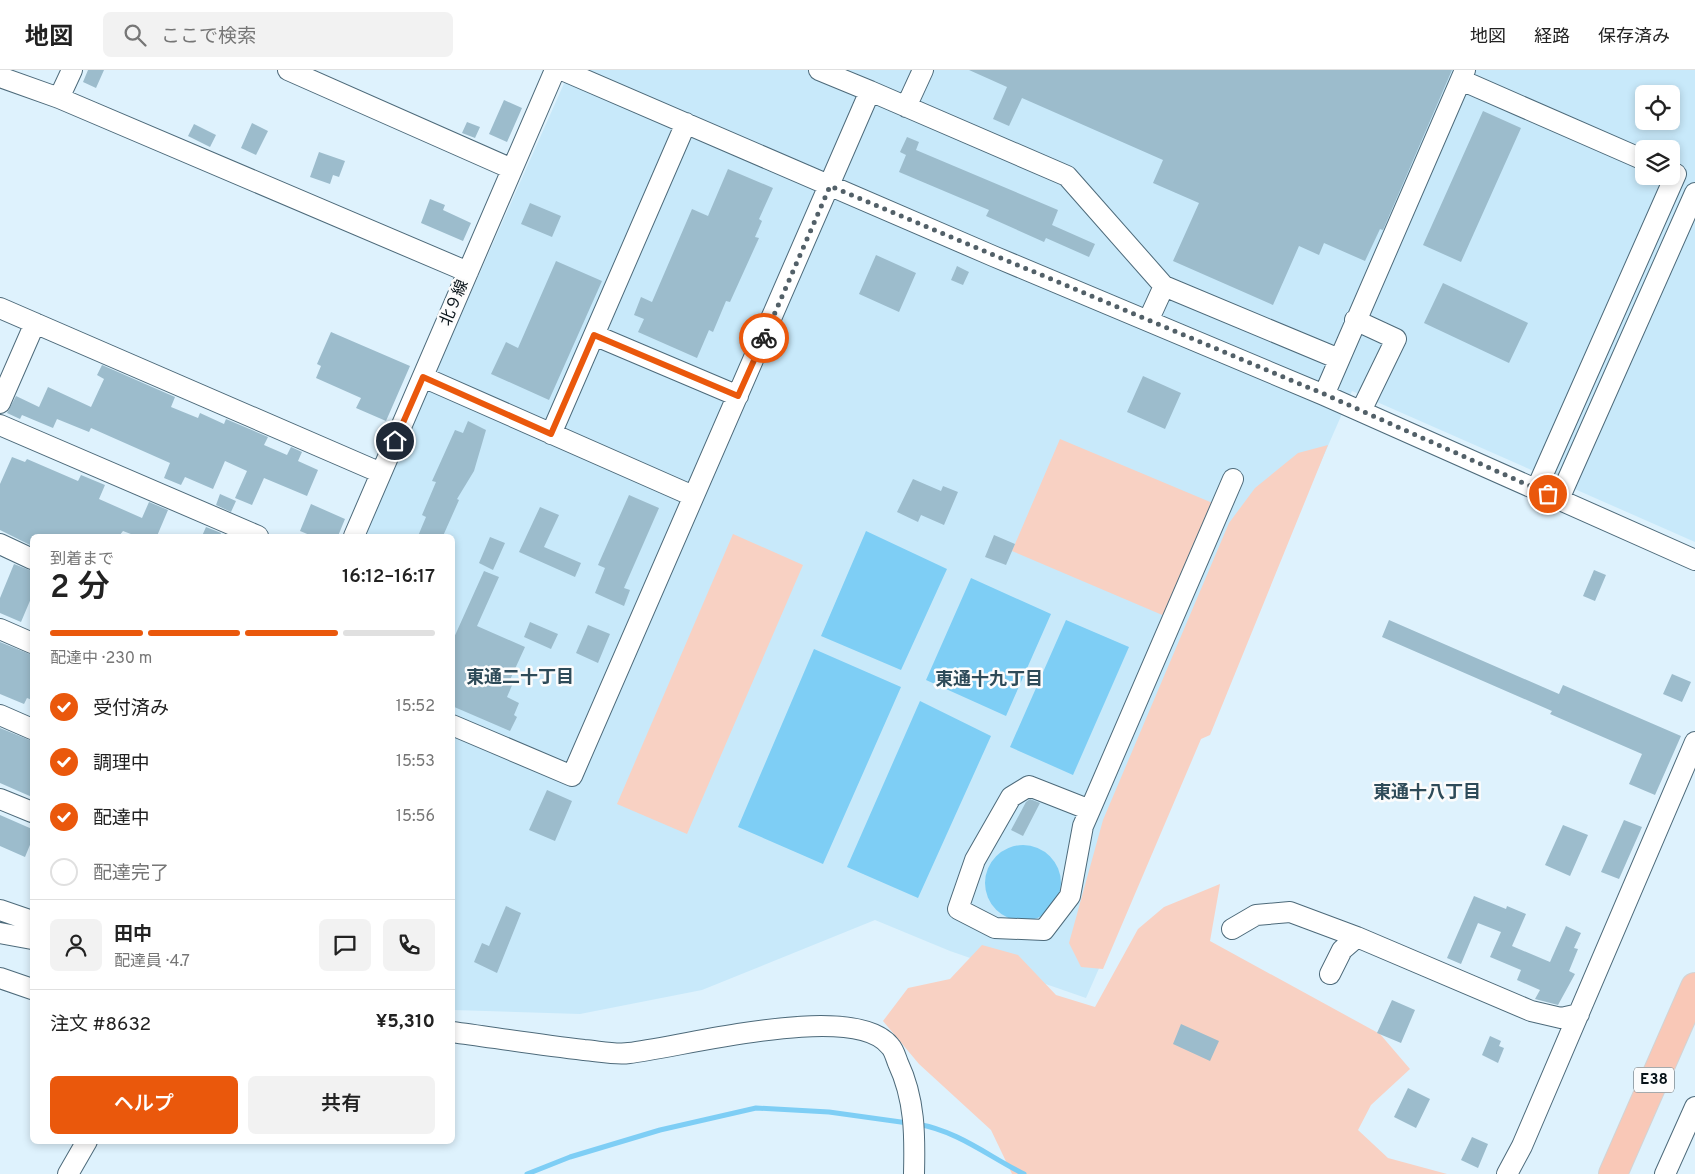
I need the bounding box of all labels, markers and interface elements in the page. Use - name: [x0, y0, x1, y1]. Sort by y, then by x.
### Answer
- search box: [103, 12, 453, 57]
- icon: search: [121, 21, 149, 49]
- text: 地図: [25, 23, 73, 53]
- text: ここで検索: [161, 25, 256, 49]
- text: 地図: [1470, 26, 1506, 49]
- text: 経路: [1534, 26, 1570, 49]
- text: 保存済み: [1598, 26, 1670, 49]
- map controls: [1635, 85, 1680, 185]
- button: locate: [1635, 85, 1680, 130]
- button: layers: [1635, 140, 1680, 185]
- street label: 北９線: [436, 277, 474, 329]
- courier: [739, 313, 789, 363]
- icon: bike: [750, 324, 778, 352]
- pin: [374, 420, 416, 462]
- icon: home: [381, 427, 409, 455]
- pin: [1527, 473, 1569, 515]
- icon: bag: [1534, 480, 1562, 508]
- text: 到着まで: [50, 550, 114, 570]
- text: 16:12–16:17: [342, 565, 435, 589]
- text: 2 分: [50, 569, 109, 609]
- text: 配達中 · 230 m: [50, 649, 152, 669]
- district label: 東通二十丁目: [466, 667, 574, 690]
- district label: 東通十九丁目: [935, 669, 1043, 692]
- icon: check: [50, 693, 78, 721]
- text: 受付済み: [93, 697, 169, 721]
- text: 15:52: [396, 697, 435, 717]
- icon: check: [50, 748, 78, 776]
- text: 調理中: [93, 752, 150, 776]
- text: 15:53: [396, 752, 435, 772]
- district label: 東通十八丁目: [1373, 782, 1481, 805]
- icon: check: [50, 803, 78, 831]
- text: 配達中: [93, 807, 150, 831]
- text: 15:56: [396, 807, 435, 827]
- text: 配達完了: [93, 862, 169, 886]
- button: person: [50, 919, 102, 971]
- button: chat: [319, 919, 371, 971]
- button: phone: [383, 919, 435, 971]
- text: 田中: [114, 923, 152, 947]
- text: 配達員 · 4.7: [114, 952, 190, 972]
- text: ¥5,310: [376, 1010, 435, 1034]
- text: 注文 #8632: [50, 1013, 151, 1037]
- road number: E38: [1634, 1068, 1674, 1092]
- button: ヘルプ: [50, 1076, 238, 1134]
- button: 共有: [248, 1076, 435, 1134]

